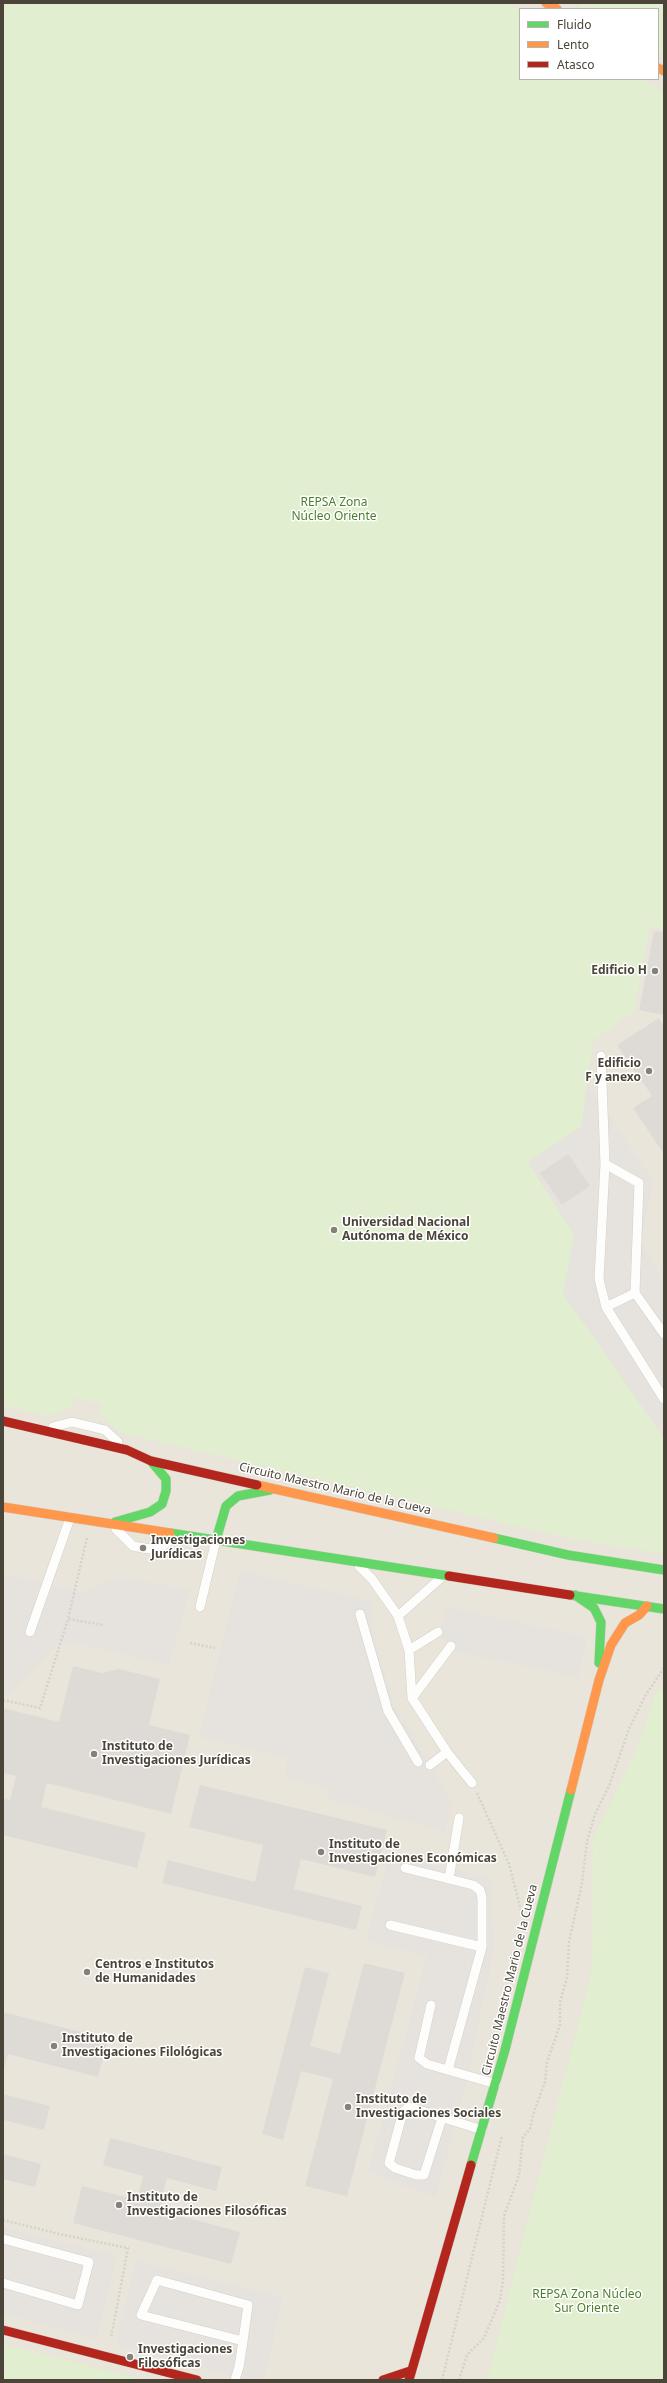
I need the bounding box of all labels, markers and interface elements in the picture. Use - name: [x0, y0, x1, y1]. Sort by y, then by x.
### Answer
- legend: [519, 8, 659, 80]
- text: Fluido: [557, 16, 591, 33]
- text: Lento: [557, 36, 589, 53]
- text: Atasco: [557, 56, 595, 73]
- park label: REPSA Zona Núcleo Oriente: [291, 496, 377, 524]
- place label: Edificio H: [591, 964, 647, 978]
- marker: Edificio H: [650, 966, 660, 976]
- place label: Edificio F y anexo: [585, 1057, 641, 1085]
- marker: Edificio F y anexo: [644, 1066, 654, 1076]
- place label: Universidad Nacional Autónoma de México: [342, 1216, 470, 1244]
- marker: Universidad Nacional Autónoma de México: [329, 1225, 339, 1235]
- street label: Circuito Maestro Mario de la Cueva: [238, 1460, 432, 1518]
- place label: Investigaciones Jurídicas: [151, 1534, 245, 1562]
- marker: Investigaciones Jurídicas: [138, 1543, 148, 1553]
- place label: Instituto de Investigaciones Jurídicas: [102, 1740, 251, 1768]
- marker: Instituto de Investigaciones Jurídicas: [89, 1749, 99, 1759]
- place label: Instituto de Investigaciones Económicas: [329, 1838, 497, 1866]
- marker: Instituto de Investigaciones Económicas: [316, 1847, 326, 1857]
- street label: Circuito Maestro Mario de la Cueva: [479, 1883, 541, 2077]
- place label: Centros e Institutos de Humanidades: [95, 1958, 214, 1986]
- marker: Centros e Institutos de Humanidades: [82, 1967, 92, 1977]
- place label: Instituto de Investigaciones Filológicas: [62, 2032, 222, 2060]
- marker: Instituto de Investigaciones Filológicas: [49, 2041, 59, 2051]
- place label: Instituto de Investigaciones Sociales: [356, 2093, 501, 2121]
- marker: Instituto de Investigaciones Sociales: [343, 2102, 353, 2112]
- place label: Instituto de Investigaciones Filosóficas: [127, 2191, 287, 2219]
- marker: Instituto de Investigaciones Filosóficas: [114, 2200, 124, 2210]
- park label: REPSA Zona Núcleo Sur Oriente: [532, 2288, 642, 2316]
- place label: Investigaciones Filosóficas: [138, 2343, 232, 2371]
- marker: Investigaciones Filosóficas: [125, 2352, 135, 2362]

